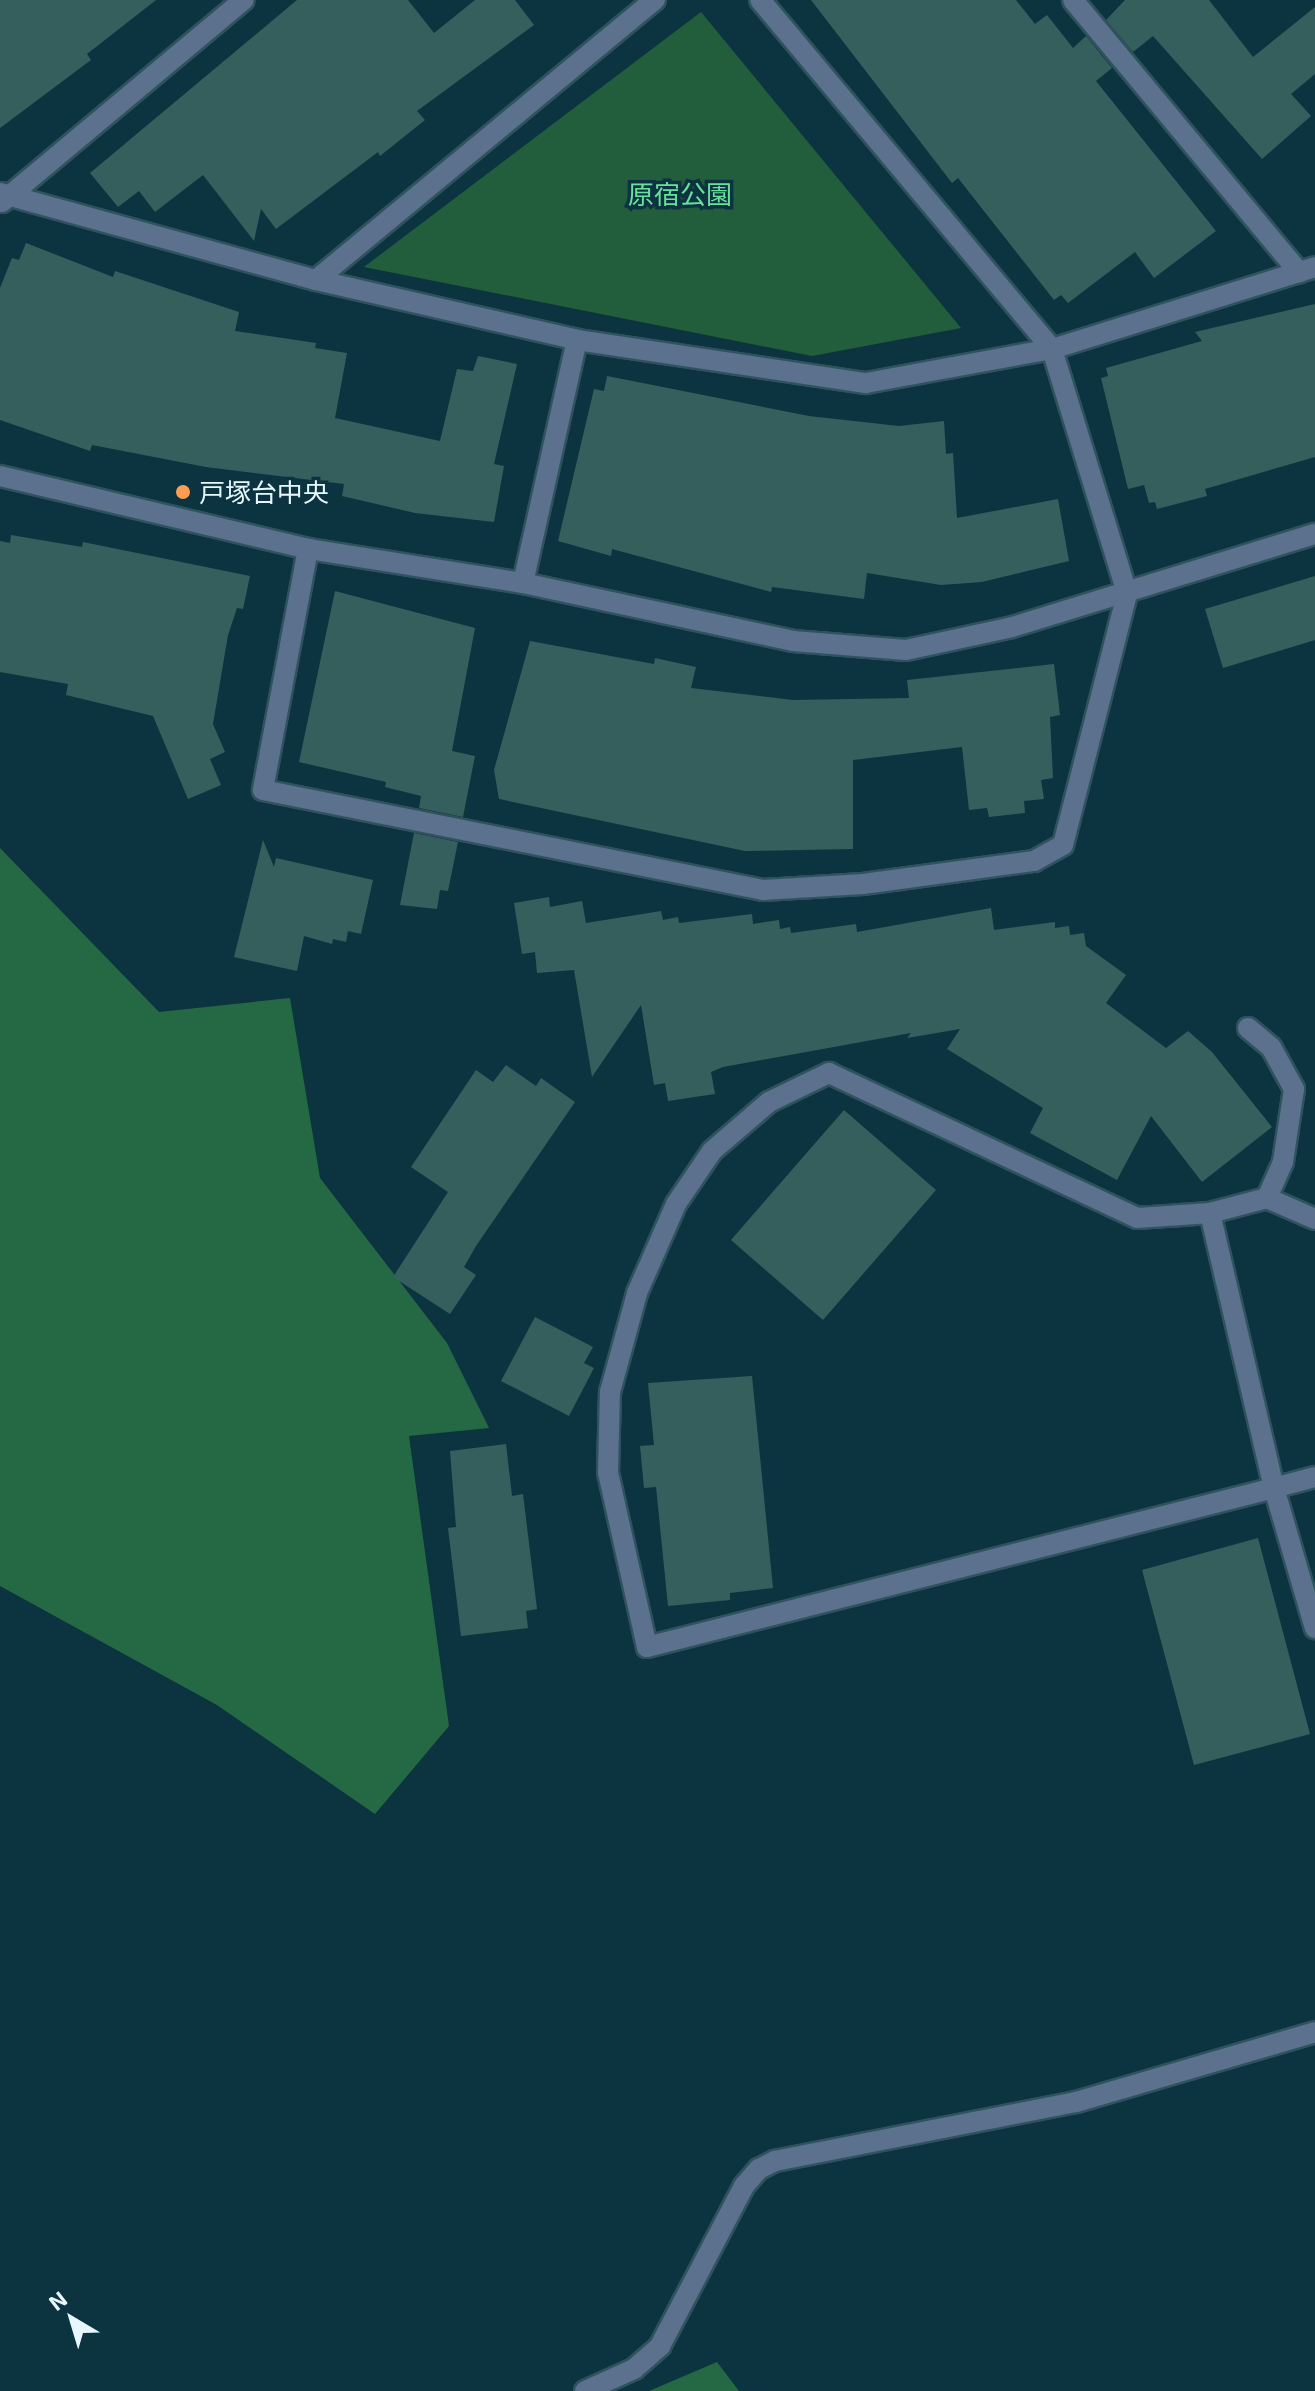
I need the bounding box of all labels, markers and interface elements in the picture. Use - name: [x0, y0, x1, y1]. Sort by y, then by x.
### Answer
- park label: 原宿公園: [628, 178, 732, 210]
- place label: 戸塚台中央: [199, 476, 329, 508]
- marker: 戸塚台中央: [174, 483, 192, 501]
- north arrow: [32, 2279, 112, 2359]
- text: N: [43, 2285, 71, 2315]

